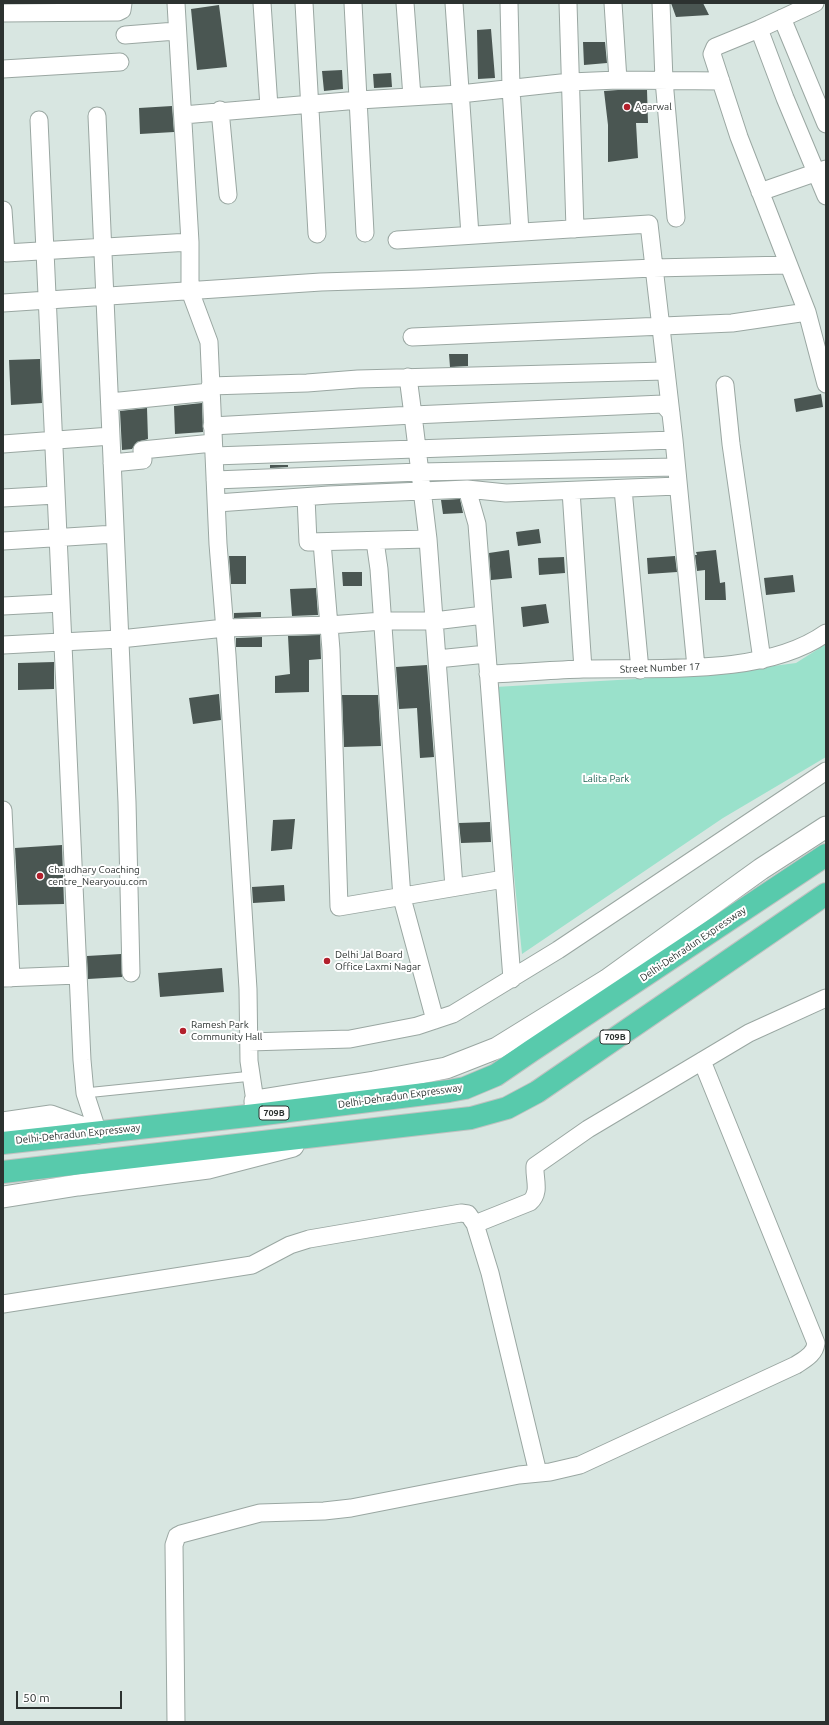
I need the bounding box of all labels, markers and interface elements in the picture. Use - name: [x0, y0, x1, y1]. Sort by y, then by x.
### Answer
- place label: Agarwal: [635, 101, 672, 113]
- marker: Agarwal: [622, 102, 632, 112]
- street label: Street Number 17: [620, 661, 700, 675]
- park label: Lalita Park: [583, 773, 629, 785]
- place label: Chaudhary Coaching centre_Nearyouu.com: [48, 864, 147, 888]
- marker: Chaudhary Coaching centre_Nearyouu.com: [35, 871, 45, 881]
- street label: Delhi-Dehradun Expressway: [638, 904, 748, 984]
- place label: Delhi Jal Board Office Laxmi Nagar: [335, 949, 421, 972]
- marker: Delhi Jal Board Office Laxmi Nagar: [322, 956, 332, 966]
- place label: Ramesh Park Community Hall: [191, 1019, 262, 1042]
- marker: Ramesh Park Community Hall: [178, 1026, 188, 1036]
- road number: 709B: [600, 1030, 630, 1044]
- street label: Delhi-Dehradun Expressway: [337, 1081, 463, 1111]
- road number: 709B: [259, 1106, 289, 1120]
- street label: Delhi-Dehradun Expressway: [15, 1121, 141, 1147]
- scale bar: [18, 1683, 124, 1709]
- text: 50 m: [23, 1691, 50, 1704]

